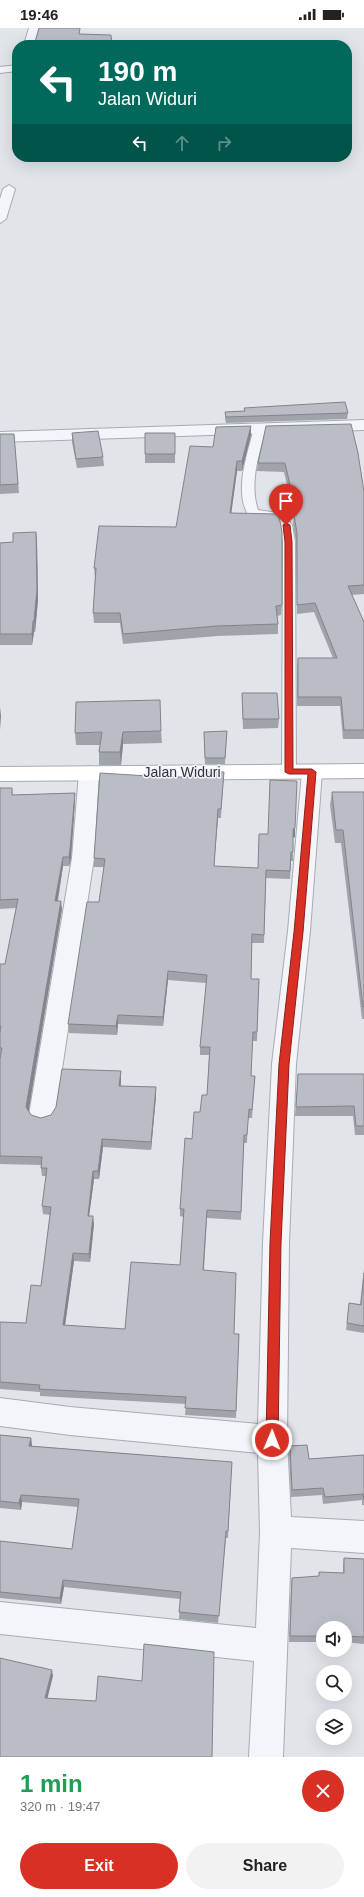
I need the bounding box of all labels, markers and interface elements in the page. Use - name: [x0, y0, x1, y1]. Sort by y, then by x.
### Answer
- text: 19:46: [20, 6, 58, 23]
- icon: left: [32, 56, 84, 108]
- text: 190 m: [98, 56, 177, 87]
- text: Jalan Widuri: [98, 89, 197, 109]
- icon: left: [129, 132, 151, 154]
- icon: ahead: [171, 132, 193, 154]
- icon: right: [213, 132, 235, 154]
- pin: [269, 484, 303, 525]
- icon: arrive: [275, 490, 297, 512]
- street label: Jalan Widuri: [143, 764, 221, 780]
- position arrow: [251, 1419, 293, 1461]
- map controls: [316, 1621, 352, 1745]
- button: sound: [316, 1621, 352, 1657]
- button: search: [316, 1665, 352, 1701]
- button: layers: [316, 1709, 352, 1745]
- text: 1 min: [20, 1770, 83, 1797]
- button: close: [302, 1770, 344, 1812]
- text: 320 m · 19:47: [20, 1799, 100, 1814]
- button: Exit: [20, 1843, 178, 1889]
- button: Share: [186, 1843, 344, 1889]

